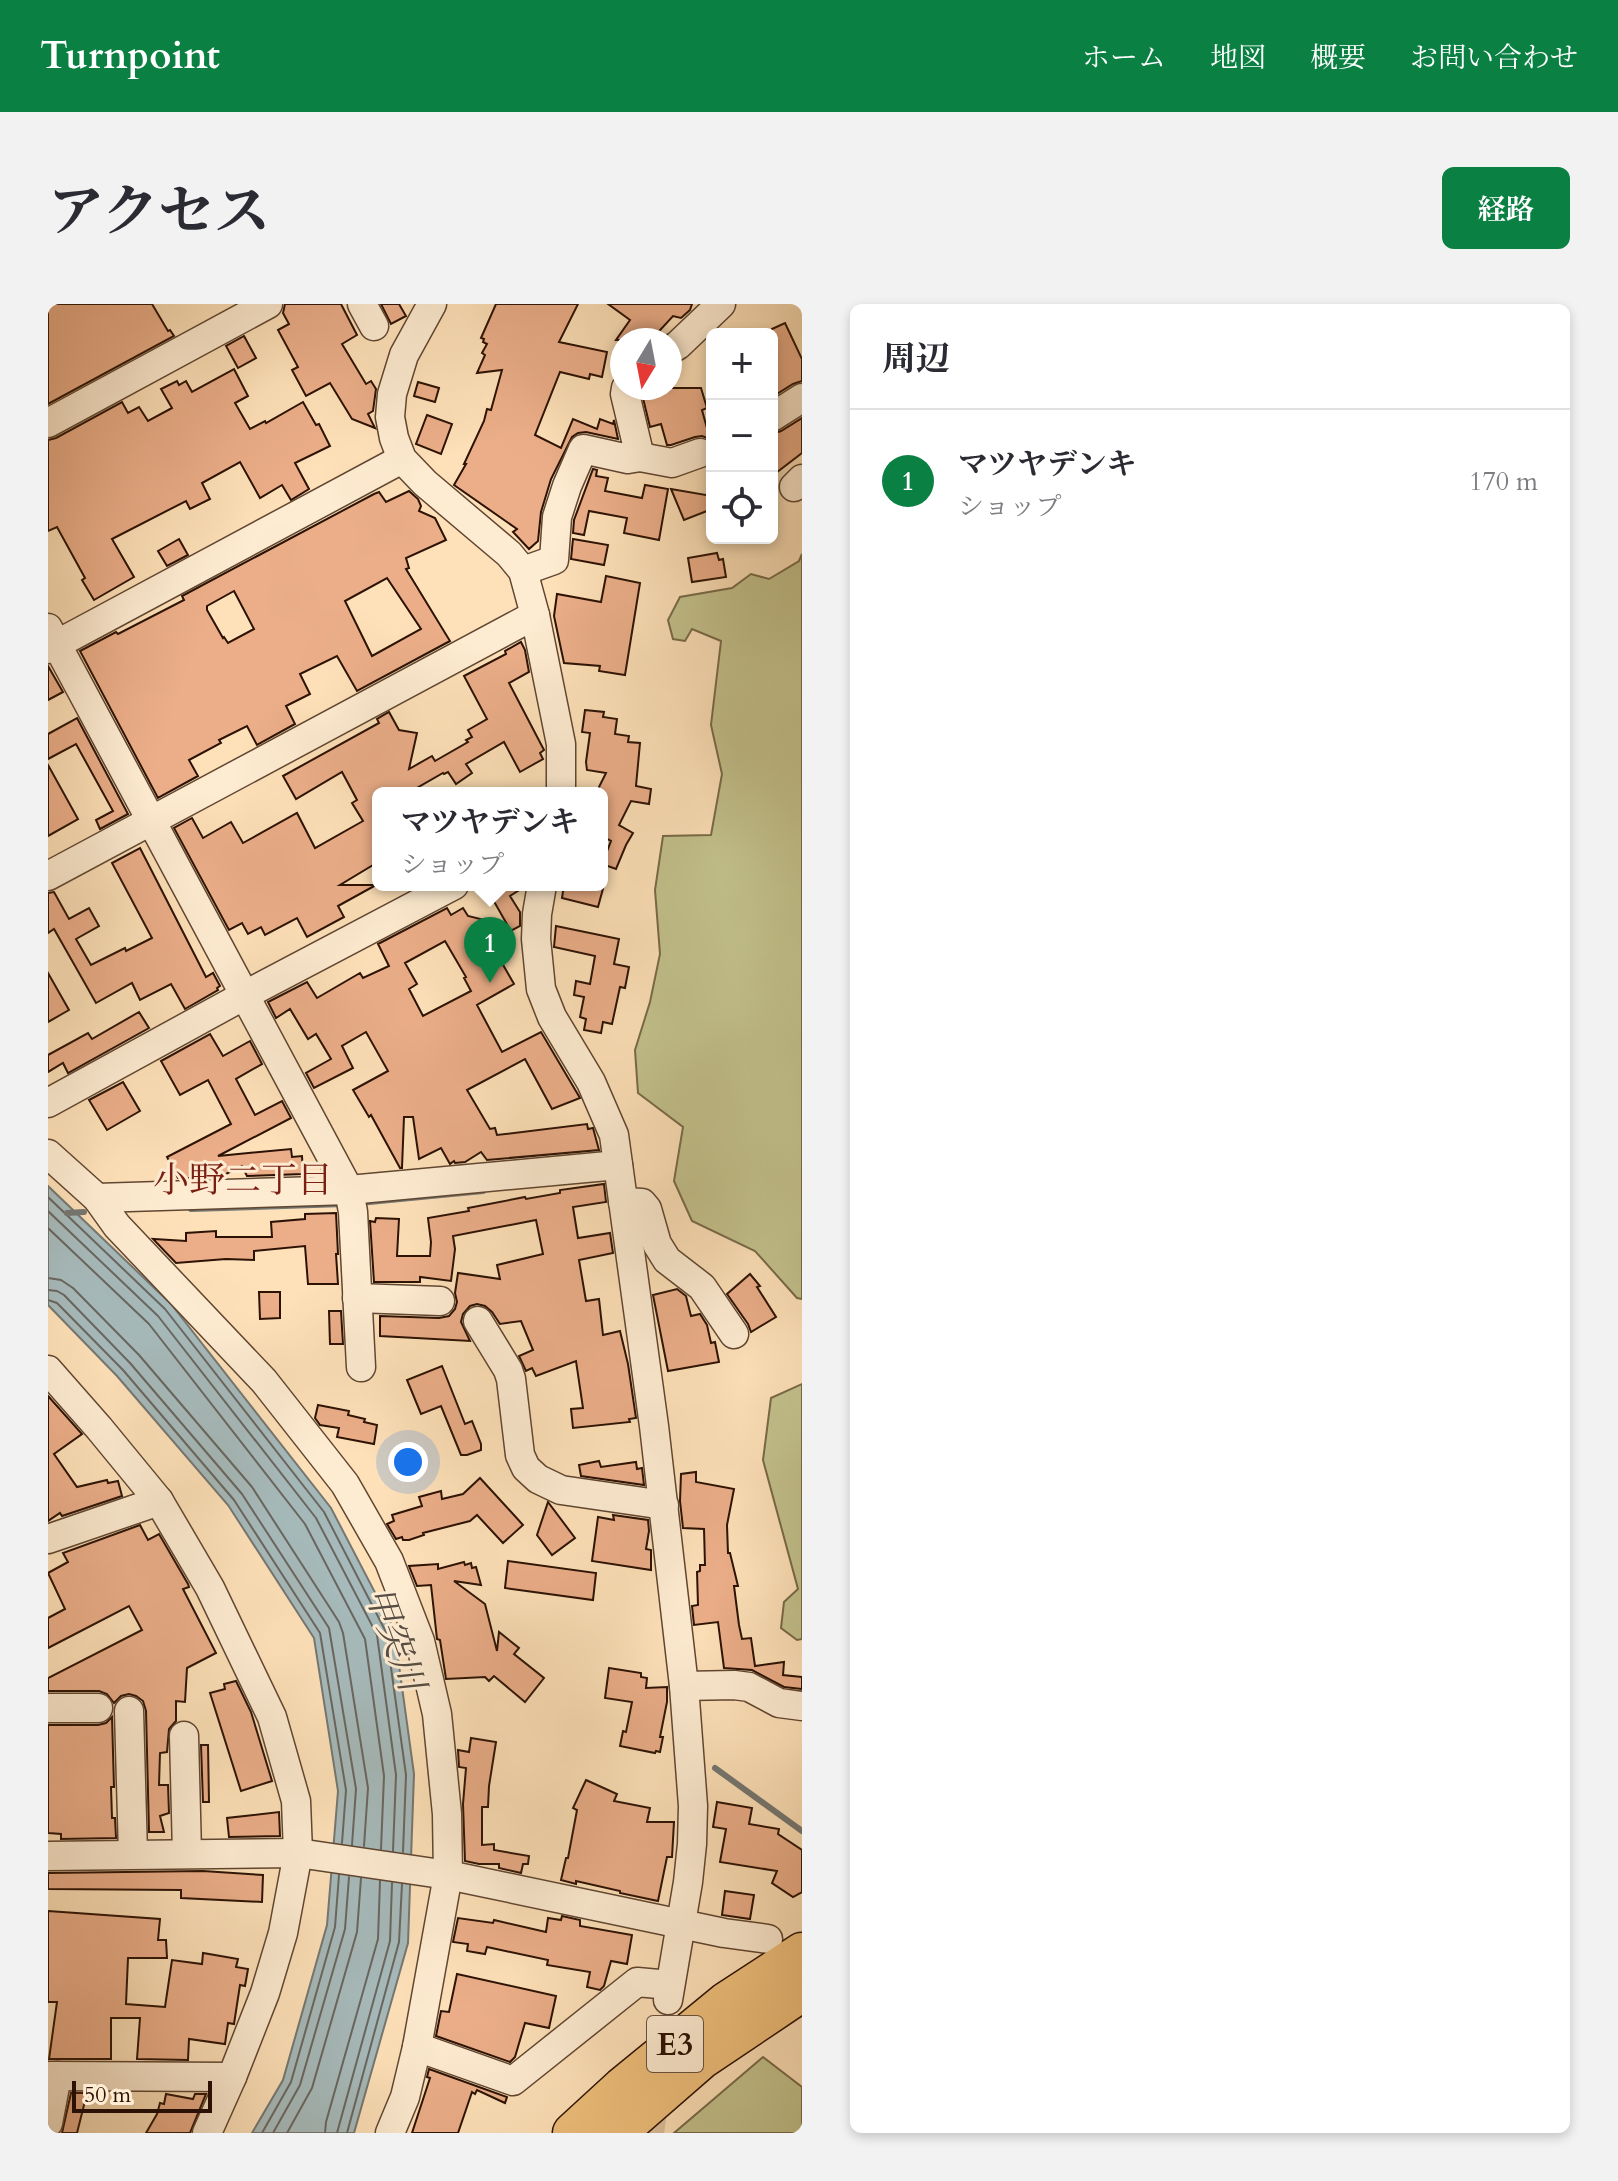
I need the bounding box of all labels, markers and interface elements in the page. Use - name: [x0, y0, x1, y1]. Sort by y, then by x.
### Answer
- text: Turnpoint: [40, 30, 220, 82]
- text: ホーム: [1082, 39, 1166, 77]
- text: 地図: [1210, 39, 1266, 77]
- text: 概要: [1310, 39, 1366, 77]
- text: お問い合わせ: [1410, 39, 1578, 77]
- button: 経路: [1442, 167, 1570, 249]
- text: アクセス: [48, 175, 270, 250]
- north arrow: [610, 328, 682, 400]
- map controls: [706, 328, 778, 544]
- button: +: [706, 328, 778, 400]
- text: 周辺: [882, 336, 950, 382]
- button: −: [706, 400, 778, 472]
- text: マツヤデンキ: [958, 444, 1137, 485]
- text: 1: [901, 464, 915, 499]
- text: 170 m: [1469, 464, 1538, 499]
- button: locate: [706, 472, 778, 544]
- text: ショップ: [958, 489, 1061, 524]
- popup: [372, 787, 608, 891]
- text: マツヤデンキ: [401, 802, 579, 843]
- text: ショップ: [401, 847, 504, 882]
- pin: 1: [464, 917, 516, 983]
- district label: 小野二丁目: [153, 1156, 333, 1205]
- your location: [388, 1442, 428, 1482]
- water label: 甲突川: [353, 1579, 437, 1701]
- road number: E3: [647, 2016, 703, 2072]
- scale bar: [72, 2077, 212, 2113]
- text: 50 m: [84, 2080, 131, 2110]

